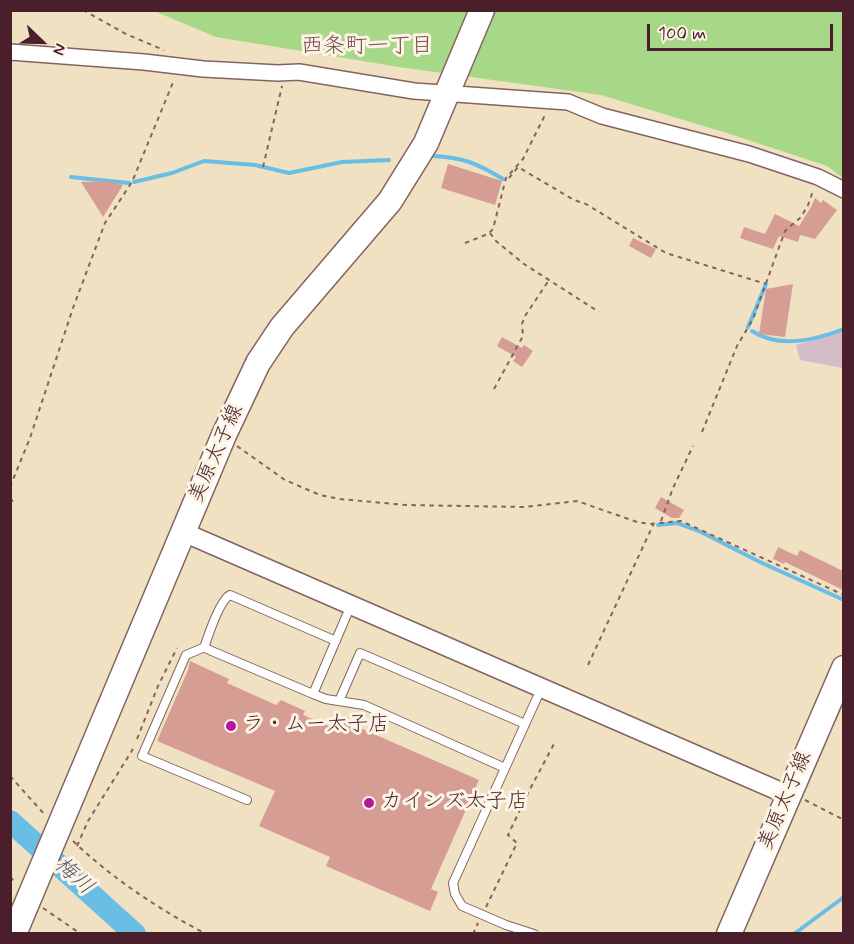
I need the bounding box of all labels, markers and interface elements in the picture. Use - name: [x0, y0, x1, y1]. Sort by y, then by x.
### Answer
- north arrow: [12, 12, 72, 72]
- scale bar: [650, 12, 836, 50]
- text: 100 m: [658, 22, 706, 46]
- district label: 西条町一丁目: [301, 34, 433, 60]
- text: N: [47, 40, 71, 58]
- street label: 美原太子線: [184, 401, 250, 507]
- place label: ラ・ムー太子店: [243, 713, 389, 739]
- marker: ラ・ムー太子店: [224, 719, 238, 733]
- street label: 美原太子線: [754, 748, 818, 854]
- place label: カインズ太子店: [381, 790, 528, 816]
- marker: カインズ太子店: [362, 796, 376, 810]
- water label: 梅川: [48, 852, 98, 902]

